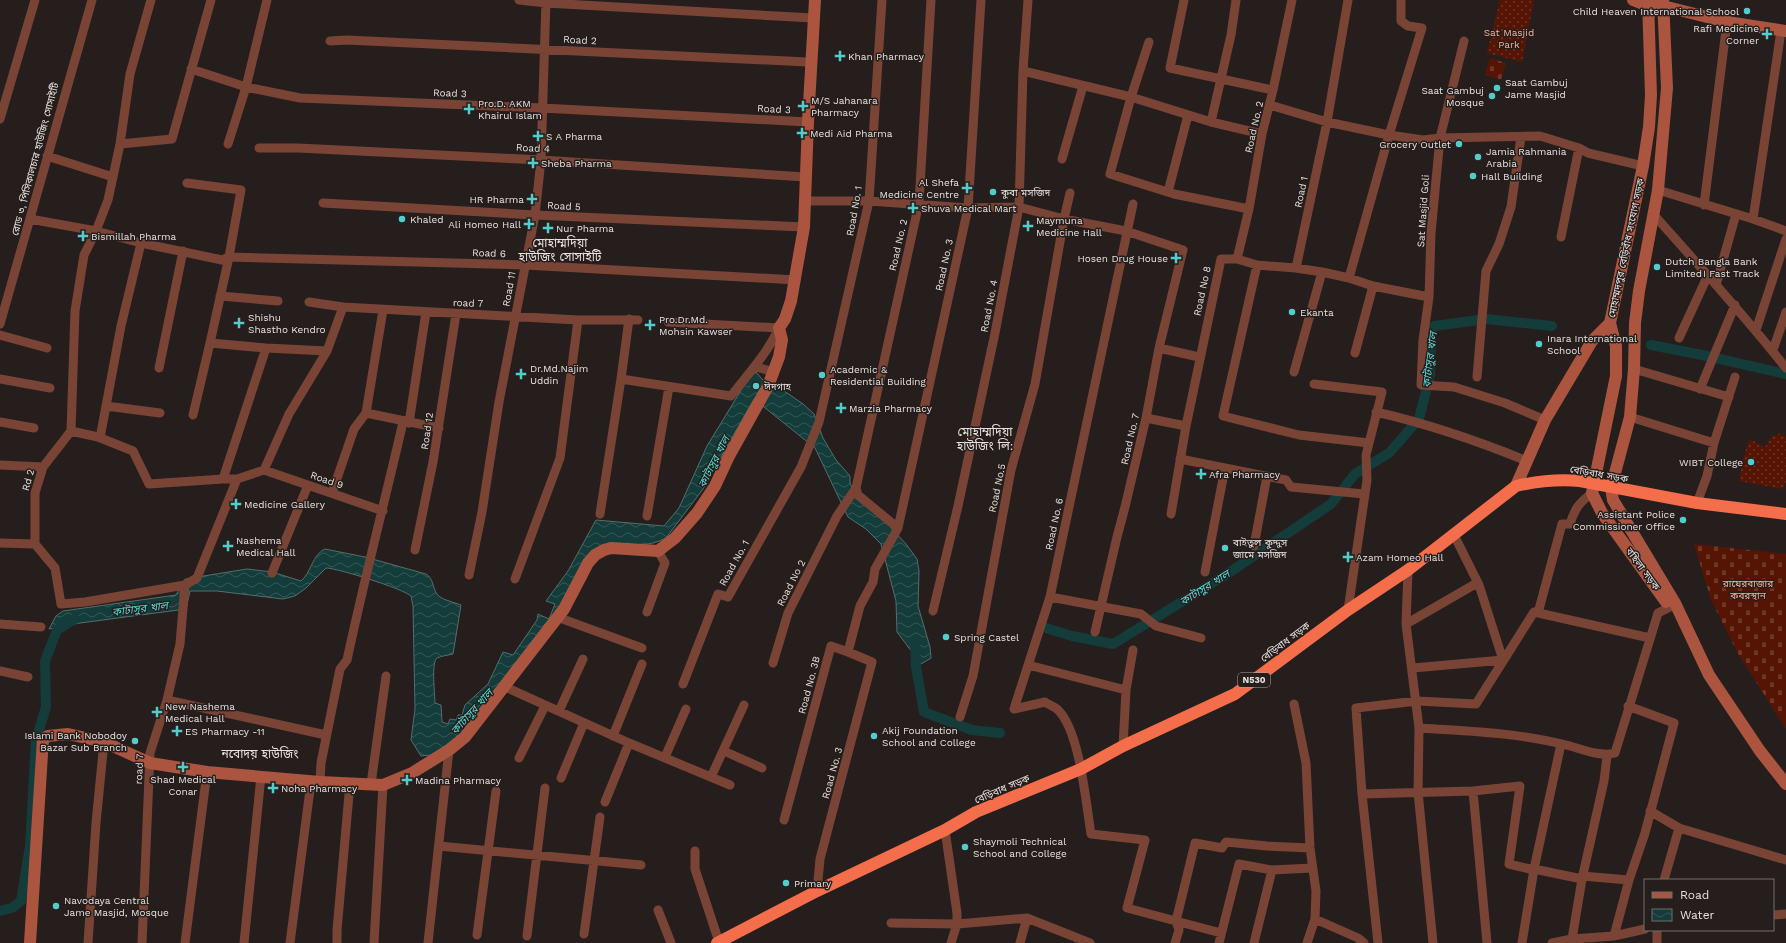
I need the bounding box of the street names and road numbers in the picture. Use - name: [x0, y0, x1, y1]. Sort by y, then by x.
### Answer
- street label: Road 2: [563, 34, 597, 46]
- street label: রোড ৩, পিসিকালচার হাউজিং সোসাইটি: [9, 81, 61, 237]
- street label: Road 3: [433, 87, 467, 99]
- street label: Road No. 2: [1243, 100, 1265, 154]
- street label: Road 3: [757, 103, 791, 115]
- street label: Road 4: [516, 142, 550, 154]
- street label: Sat Masjid Goli: [1415, 174, 1431, 248]
- street label: Road 1: [1292, 175, 1310, 209]
- street label: মোহাম্মদপুর বেড়িবাঁধ সংযোগ সড়ক: [1606, 176, 1647, 319]
- street label: Road No. 1: [844, 185, 864, 237]
- street label: Road 5: [547, 200, 581, 212]
- street label: Road No. 2: [887, 218, 909, 272]
- street label: Road No. 3: [933, 238, 955, 292]
- street label: Road 6: [472, 247, 506, 259]
- street label: Road No 8: [1191, 265, 1213, 317]
- street label: Road 11: [501, 271, 517, 307]
- street label: Road No. 4: [979, 279, 999, 333]
- street label: road 7: [453, 297, 484, 309]
- street label: Road 12: [419, 412, 435, 450]
- street label: Road No. 7: [1119, 412, 1141, 466]
- street label: Road No.5: [986, 463, 1008, 513]
- street label: বেড়িবাধ সড়ক: [1569, 463, 1630, 485]
- street label: Rd 2: [20, 468, 36, 492]
- street label: Road 9: [309, 469, 345, 491]
- street label: Road No. 6: [1043, 497, 1065, 551]
- street label: Road No. 1: [717, 538, 751, 588]
- street label: বছিলা সড়ক: [1623, 545, 1663, 593]
- street label: Road No 2: [775, 558, 807, 608]
- street label: বেড়িবাধ সড়ক: [1258, 619, 1313, 664]
- street label: Road No. 3B: [796, 655, 822, 715]
- road number: N530: [1238, 673, 1270, 687]
- street label: Road No. 3: [820, 746, 844, 800]
- street label: road 7: [133, 753, 145, 785]
- street label: বেড়িবাধ সড়ক: [973, 772, 1032, 806]

